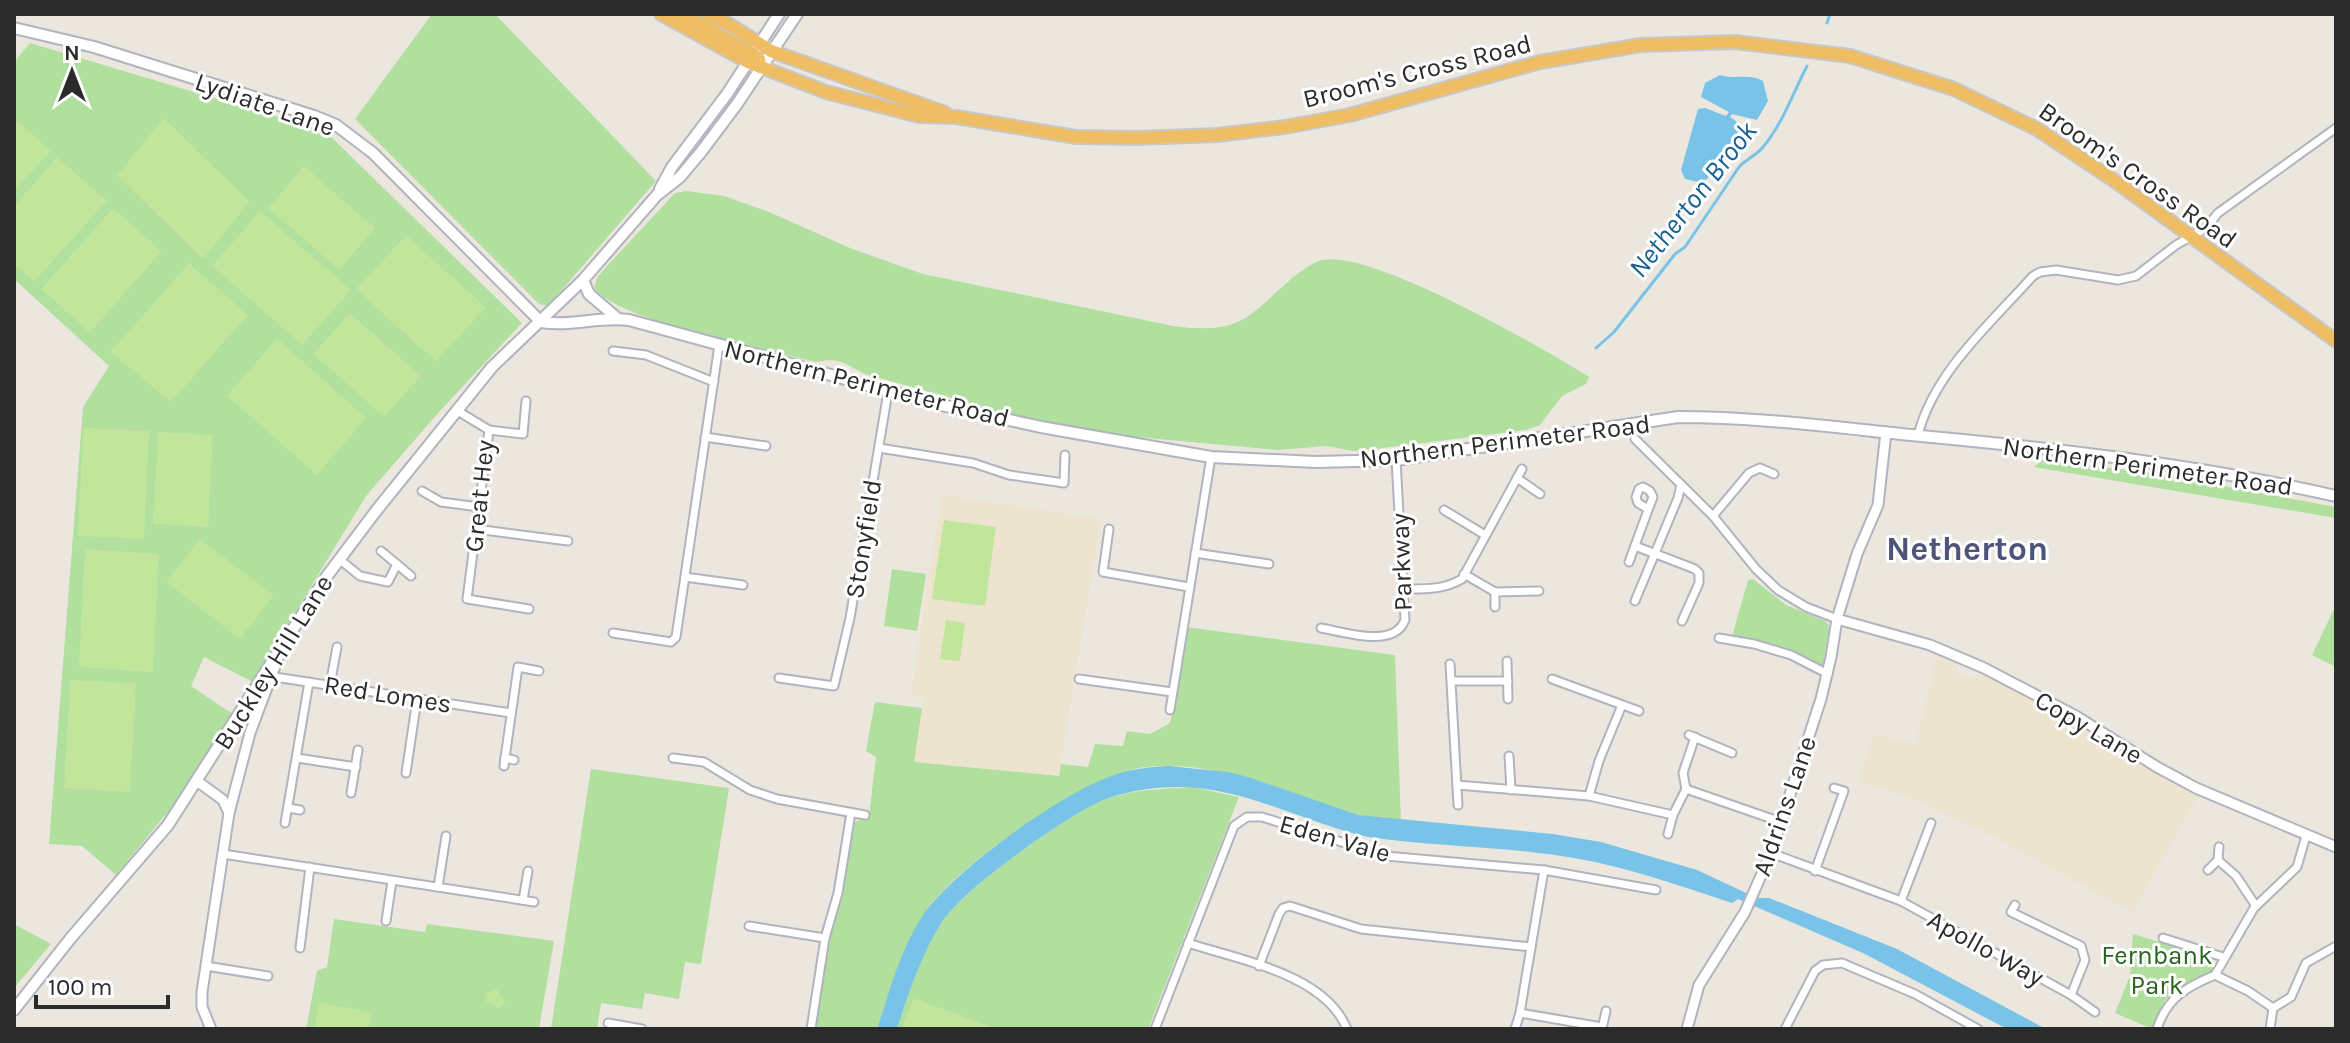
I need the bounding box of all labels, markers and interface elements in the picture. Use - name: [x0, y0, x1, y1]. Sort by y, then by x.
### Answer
- street label: Broom's Cross Road: [1300, 28, 1535, 115]
- north arrow: [32, 32, 112, 112]
- text: N: [64, 40, 80, 66]
- street label: Lydiate Lane: [191, 66, 339, 143]
- street label: Broom's Cross Road: [2033, 95, 2243, 255]
- water label: Netherton Brook: [1621, 114, 1764, 284]
- street label: Northern Perimeter Road: [721, 333, 1013, 434]
- street label: Northern Perimeter Road: [1358, 408, 1652, 475]
- street label: Northern Perimeter Road: [2001, 431, 2295, 502]
- street label: Great Hey: [458, 438, 501, 554]
- street label: Stonyfield: [839, 477, 888, 601]
- street label: Parkway: [1384, 512, 1419, 612]
- district label: Netherton: [1886, 529, 2048, 569]
- street label: Buckley Hill Lane: [207, 569, 340, 755]
- street label: Red Lomes: [322, 669, 454, 720]
- street label: Copy Lane: [2029, 684, 2148, 771]
- street label: Aldrins Lane: [1746, 732, 1823, 880]
- street label: Eden Vale: [1276, 808, 1394, 869]
- street label: Apollo Way: [1922, 904, 2049, 993]
- park label: Fernbank Park: [2101, 940, 2213, 1001]
- scale bar: [36, 959, 168, 1009]
- text: 100 m: [48, 973, 113, 1001]

